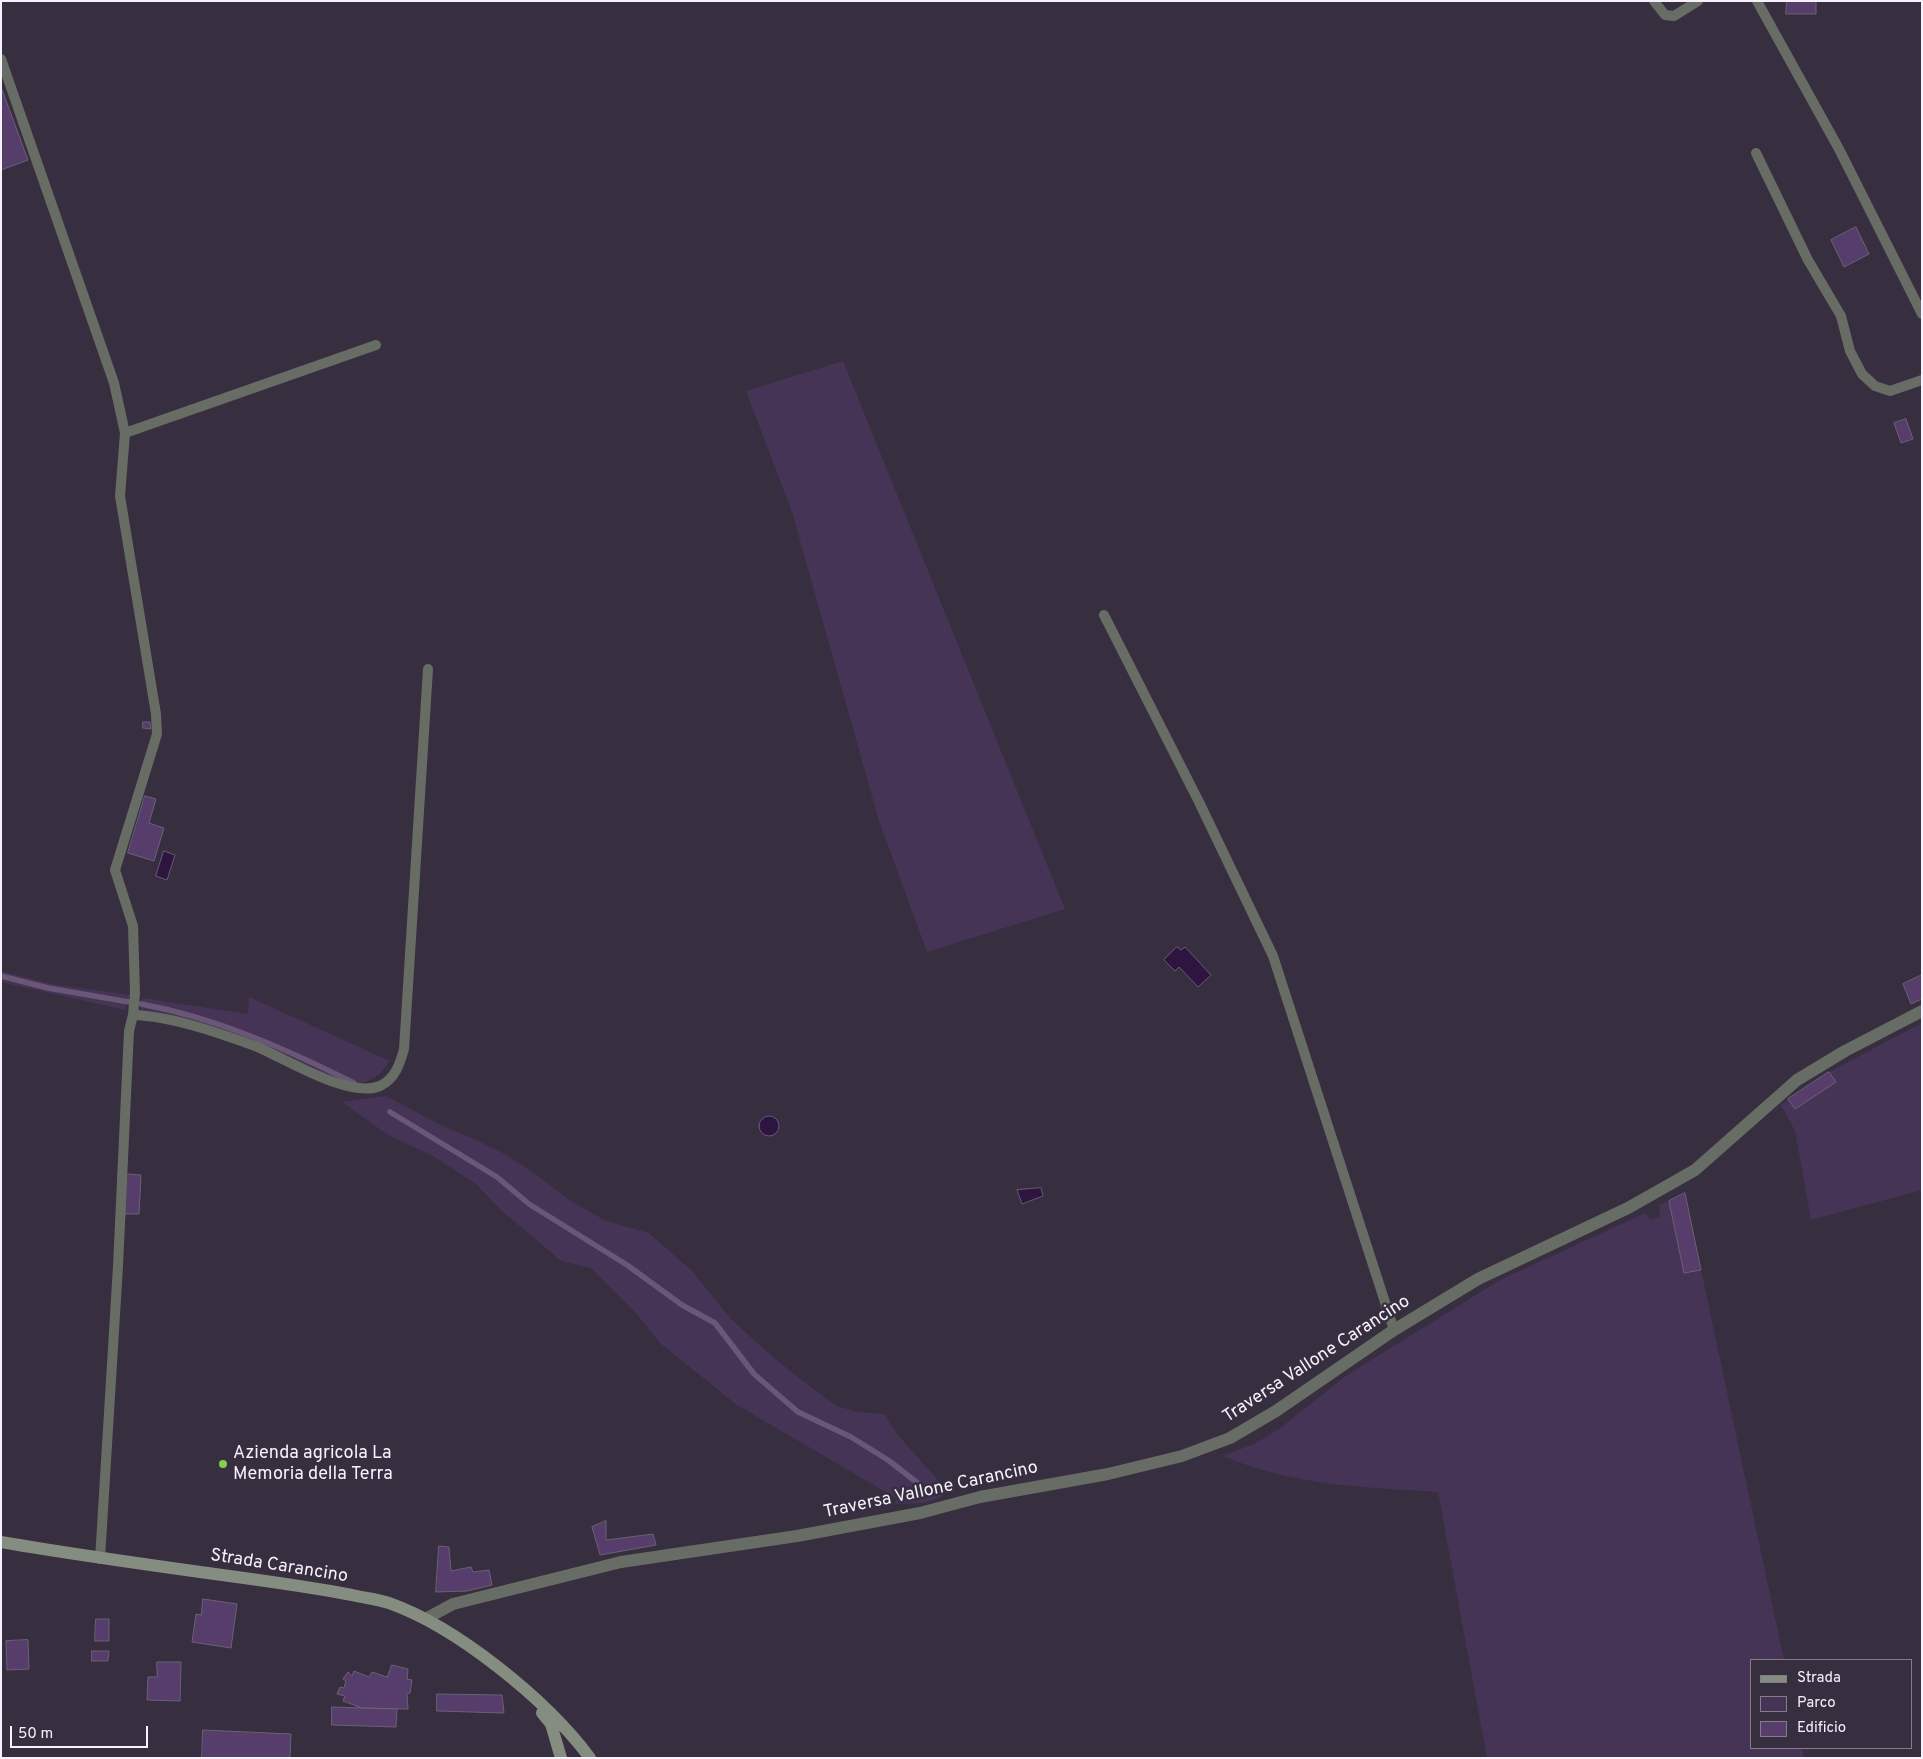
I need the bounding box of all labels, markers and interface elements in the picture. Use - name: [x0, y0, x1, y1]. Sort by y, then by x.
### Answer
- street label: Traversa Vallone Carancino: [1219, 1291, 1415, 1429]
- place label: Azienda agricola La Memoria della Terra: [233, 1443, 393, 1486]
- marker: Azienda agricola La Memoria della Terra: [217, 1458, 229, 1470]
- street label: Traversa Vallone Carancino: [822, 1458, 1040, 1524]
- street label: Strada Carancino: [209, 1545, 349, 1589]
- legend: [1750, 1659, 1913, 1749]
- text: Strada: [1797, 1669, 1841, 1688]
- text: Parco: [1797, 1694, 1836, 1713]
- scale bar: [12, 1716, 150, 1748]
- text: Edificio: [1797, 1719, 1846, 1738]
- text: 50 m: [18, 1725, 53, 1744]

